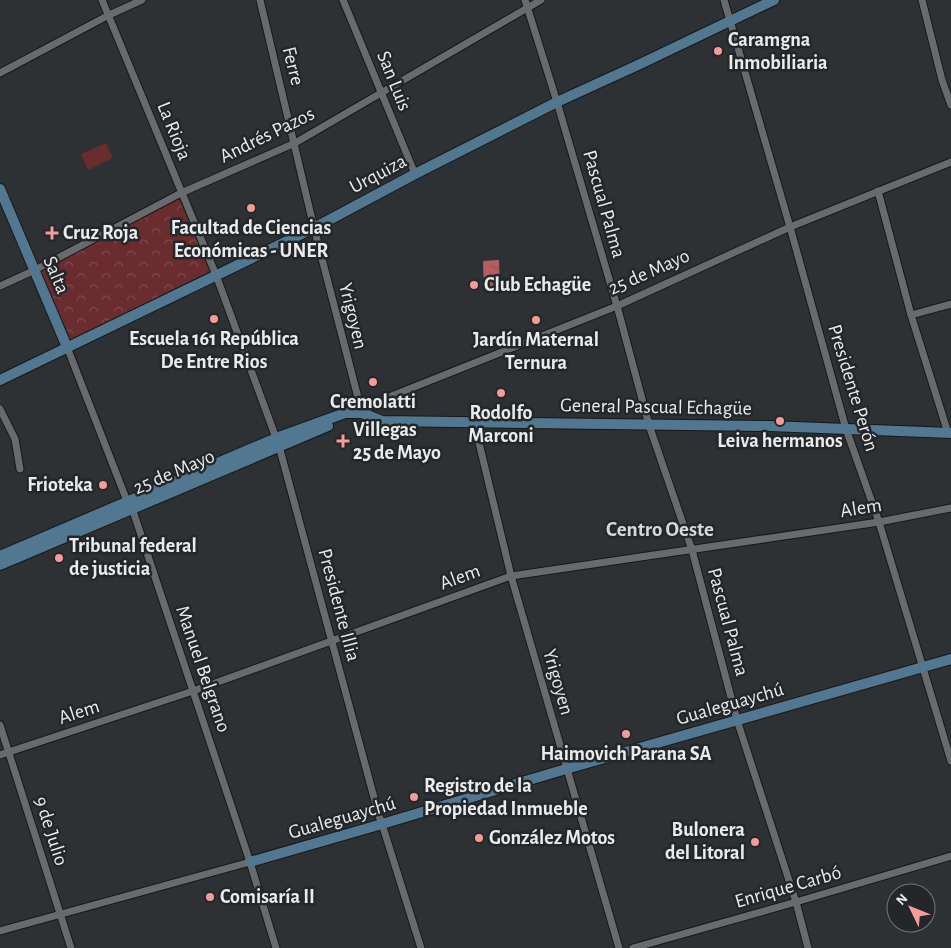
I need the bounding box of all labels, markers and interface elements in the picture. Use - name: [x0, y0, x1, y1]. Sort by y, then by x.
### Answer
- place label: Caramgna Inmobiliaria: [728, 30, 828, 73]
- street label: Ferre: [279, 45, 307, 87]
- marker: Caramgna Inmobiliaria: [712, 45, 724, 57]
- street label: San Luis: [373, 48, 415, 114]
- street label: La Rioja: [153, 99, 195, 163]
- street label: Andrés Pazos: [216, 104, 318, 166]
- street label: Pascual Palma: [579, 148, 629, 260]
- street label: Urquiza: [346, 151, 410, 197]
- marker: Facultad de Ciencias Económicas - UNER: [245, 202, 257, 214]
- place label: Facultad de Ciencias Económicas - UNER: [171, 218, 331, 261]
- place label: Cruz Roja: [63, 223, 139, 243]
- marker: Cruz Roja: [45, 226, 59, 240]
- street label: 25 de Mayo: [606, 245, 692, 299]
- street label: Salta: [39, 253, 73, 297]
- place label: Club Echagüe: [484, 275, 591, 295]
- marker: Club Echagüe: [468, 279, 480, 291]
- street label: Yrigoyen: [335, 281, 371, 351]
- marker: Escuela 161 República De Entre Rios: [208, 313, 220, 325]
- marker: Jardín Maternal Ternura: [530, 314, 542, 326]
- street label: Presidente Perón: [824, 322, 882, 454]
- place label: Escuela 161 República De Entre Rios: [129, 329, 299, 372]
- place label: Jardín Maternal Ternura: [473, 330, 599, 373]
- marker: Cremolatti: [367, 376, 379, 388]
- marker: Rodolfo Marconi: [495, 387, 507, 399]
- place label: Cremolatti: [330, 392, 416, 412]
- street label: General Pascual Echagüe: [560, 395, 752, 419]
- place label: Rodolfo Marconi: [468, 403, 534, 446]
- marker: Leiva hermanos: [774, 415, 786, 427]
- place label: Villegas 25 de Mayo: [353, 420, 441, 463]
- place label: Leiva hermanos: [717, 431, 843, 451]
- marker: Villegas 25 de Mayo: [337, 435, 349, 447]
- street label: 25 de Mayo: [130, 446, 218, 498]
- place label: Frioteka: [27, 475, 93, 495]
- marker: Frioteka: [97, 479, 109, 491]
- street label: Alem: [839, 495, 883, 521]
- district label: Centro Oeste: [606, 519, 714, 540]
- place label: Tribunal federal de justicia: [69, 536, 197, 579]
- street label: Presidente Illia: [314, 546, 364, 664]
- marker: Tribunal federal de justicia: [53, 552, 65, 564]
- street label: Alem: [437, 560, 483, 594]
- street label: Pascual Palma: [704, 566, 752, 678]
- street label: Manuel Belgrano: [172, 603, 234, 735]
- street label: Yrigoyen: [539, 647, 577, 717]
- street label: Gualeguaychú: [674, 679, 786, 729]
- street label: Alem: [56, 696, 102, 728]
- marker: Haimovich Parana SA: [620, 728, 632, 740]
- place label: Haimovich Parana SA: [540, 744, 712, 764]
- place label: Registro de la Propiedad Inmueble: [424, 776, 588, 819]
- marker: Registro de la Propiedad Inmueble: [408, 791, 420, 803]
- street label: Gualeguaychú: [286, 793, 398, 843]
- street label: 9 de Julio: [30, 794, 72, 868]
- place label: Bulonera del Litoral: [665, 820, 745, 863]
- place label: González Motos: [489, 828, 615, 848]
- marker: González Motos: [473, 832, 485, 844]
- marker: Bulonera del Litoral: [749, 836, 761, 848]
- street label: Enrique Carbó: [732, 862, 844, 912]
- north arrow: [886, 883, 936, 933]
- place label: Comisaría II: [220, 887, 315, 907]
- marker: Comisaría II: [204, 891, 216, 903]
- text: N: [894, 891, 911, 908]

